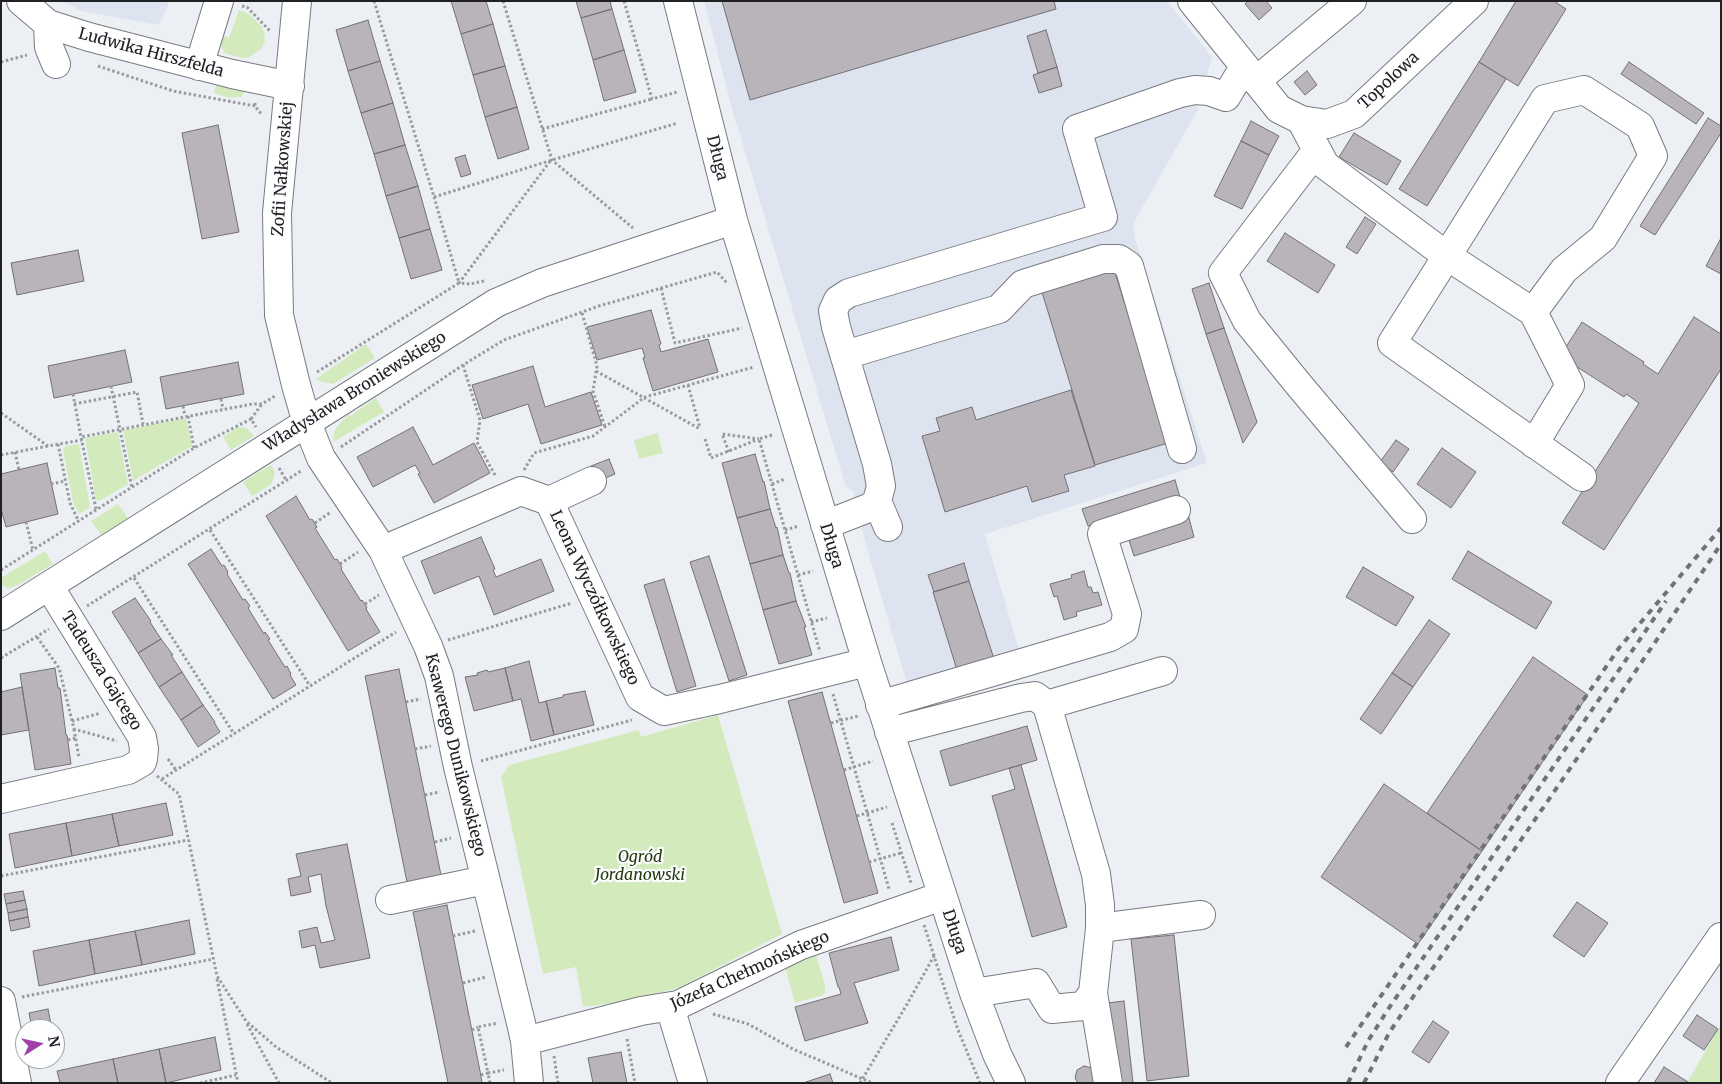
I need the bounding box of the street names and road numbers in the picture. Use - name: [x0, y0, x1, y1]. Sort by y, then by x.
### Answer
- street label: Ludwika Hirszfelda: [76, 24, 226, 82]
- street label: Topolowa: [1355, 48, 1423, 114]
- street label: Zofii Nałkowskiej: [269, 101, 297, 237]
- street label: Długa: [702, 133, 732, 183]
- street label: Władysława Broniewskiego: [260, 328, 450, 456]
- street label: Leona Wyczółkowskiego: [545, 508, 643, 688]
- street label: Długa: [815, 521, 847, 571]
- street label: Tadeusza Gajcego: [57, 608, 145, 734]
- street label: Ksawerego Dunikowskiego: [420, 651, 490, 859]
- street label: Długa: [938, 907, 970, 957]
- street label: Józefa Chełmońskiego: [668, 927, 832, 1015]

